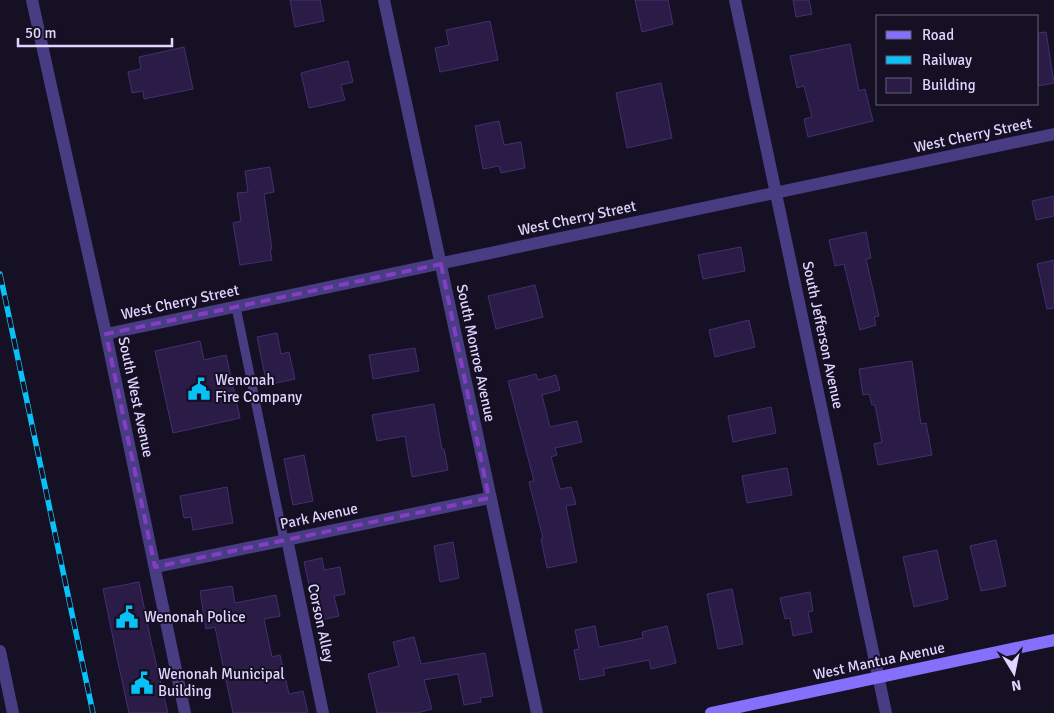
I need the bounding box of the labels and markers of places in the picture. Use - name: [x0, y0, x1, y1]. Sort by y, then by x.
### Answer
- place label: Wenonah Fire Company: [215, 371, 302, 406]
- public building icon: Wenonah Fire Company: [186, 376, 212, 402]
- public building icon: Wenonah Police: [114, 604, 140, 630]
- place label: Wenonah Police: [144, 608, 246, 626]
- place label: Wenonah Municipal Building: [158, 665, 285, 700]
- public building icon: Wenonah Municipal Building: [129, 670, 155, 696]

